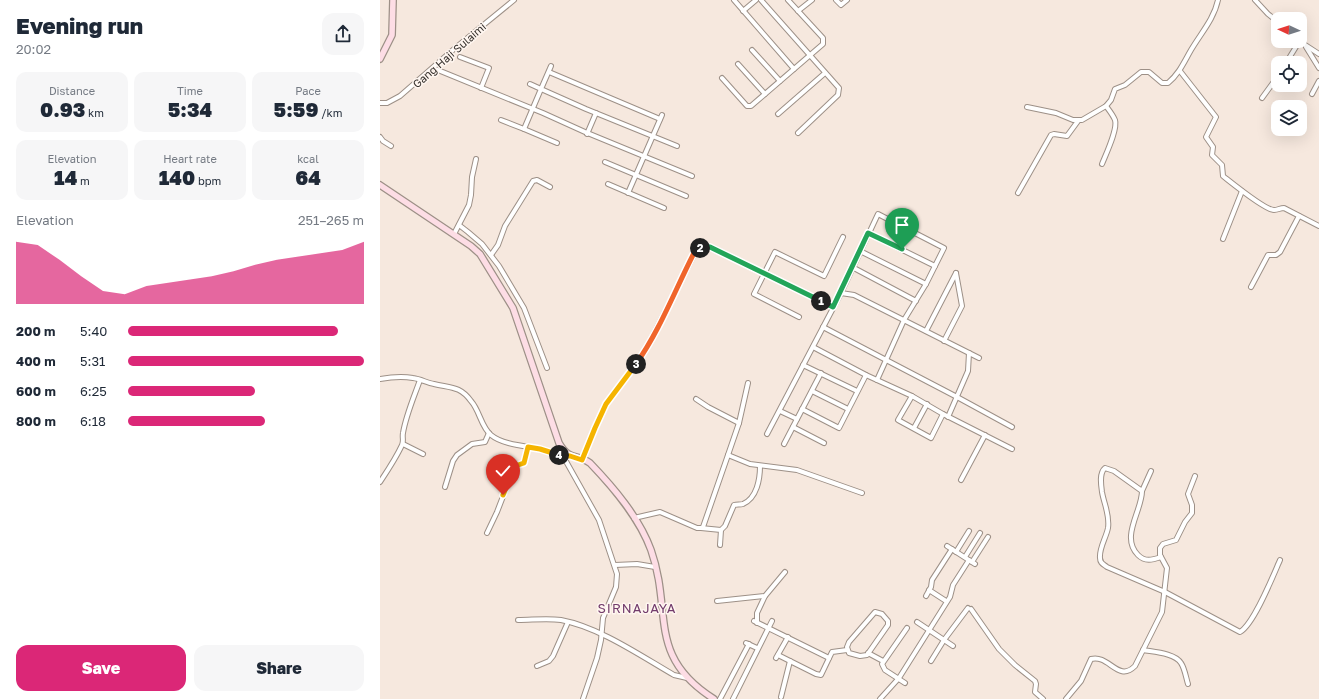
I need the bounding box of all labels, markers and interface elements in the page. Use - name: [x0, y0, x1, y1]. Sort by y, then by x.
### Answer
- text: Evening run: [16, 12, 143, 39]
- north arrow: [1271, 12, 1307, 48]
- map controls: [1271, 12, 1307, 136]
- button: share: [322, 13, 364, 55]
- street label: Gang Haji Sulaimi: [410, 20, 488, 90]
- text: 20:02: [16, 41, 51, 57]
- button: locate: [1271, 56, 1307, 92]
- text: Distance: [49, 84, 95, 97]
- text: Time: [177, 84, 203, 97]
- text: Pace: [295, 84, 321, 97]
- text: 0.93: [40, 97, 85, 121]
- text: 5:34: [168, 97, 212, 121]
- text: 5:59: [274, 97, 318, 121]
- button: layers: [1271, 100, 1307, 136]
- text: km: [85, 106, 104, 119]
- text: /km: [318, 106, 342, 119]
- text: Elevation: [48, 152, 96, 165]
- text: Heart rate: [163, 152, 217, 165]
- text: kcal: [297, 152, 319, 165]
- text: 14: [54, 165, 77, 189]
- text: 140: [159, 165, 195, 189]
- text: 64: [295, 165, 321, 189]
- text: m: [77, 174, 90, 187]
- text: bpm: [195, 174, 221, 187]
- pin: [885, 208, 919, 249]
- text: Elevation: [16, 212, 74, 228]
- text: 251–265 m: [298, 212, 364, 228]
- icon: arrive: [891, 214, 913, 236]
- pin: 2: [690, 238, 710, 258]
- text: 2: [697, 241, 703, 254]
- pin: 1: [811, 291, 831, 311]
- text: 1: [818, 294, 824, 307]
- text: 200 m: [16, 323, 55, 339]
- text: 5:40: [80, 323, 107, 339]
- text: 400 m: [16, 353, 56, 369]
- text: 5:31: [80, 353, 105, 369]
- pin: 3: [626, 354, 646, 374]
- text: 3: [633, 357, 639, 370]
- text: 600 m: [16, 383, 56, 399]
- text: 6:25: [80, 383, 107, 399]
- text: 800 m: [16, 413, 56, 429]
- text: 6:18: [80, 413, 106, 429]
- pin: 4: [549, 445, 569, 465]
- text: 4: [556, 448, 562, 461]
- pin: [486, 454, 520, 495]
- icon: check: [492, 460, 514, 482]
- district label: SIRNAJAYA: [598, 600, 676, 616]
- button: Save: [16, 645, 186, 691]
- button: Share: [194, 645, 364, 691]

